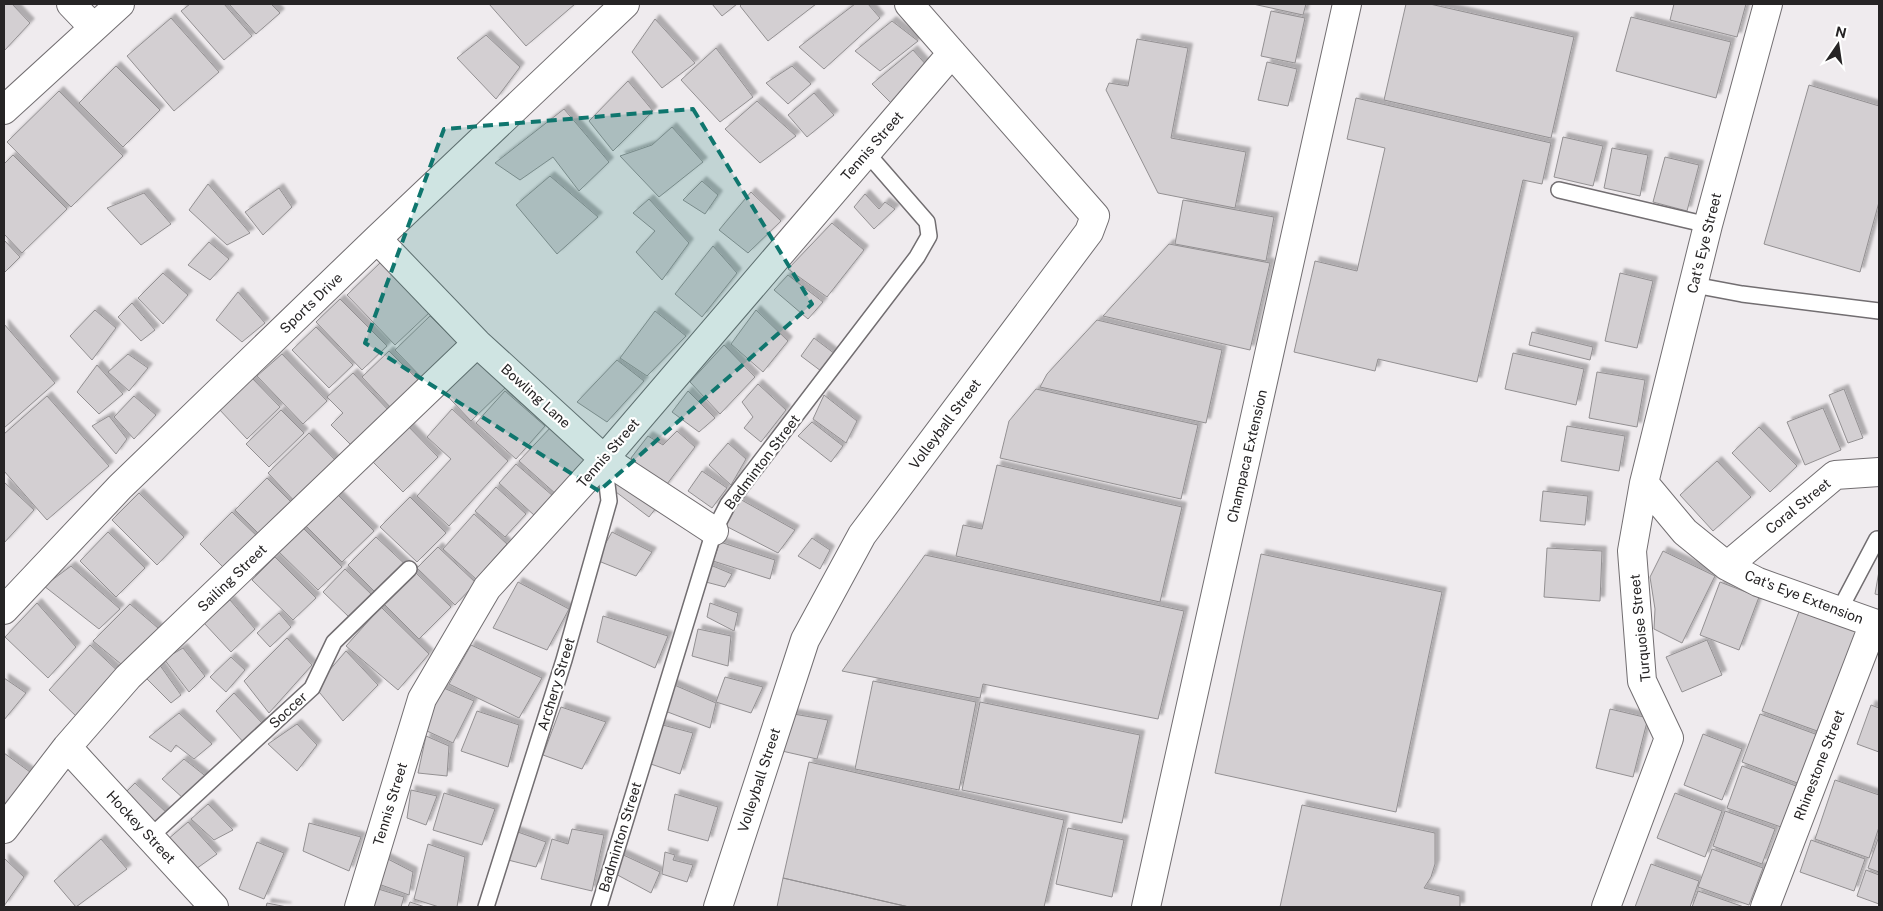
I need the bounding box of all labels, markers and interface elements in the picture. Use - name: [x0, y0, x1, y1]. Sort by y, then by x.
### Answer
- north arrow: [1813, 20, 1863, 70]
- text: N: [1834, 23, 1848, 41]
- street label: Tennis Street: [838, 108, 906, 184]
- street label: Cat's Eye Street: [1684, 191, 1724, 295]
- street label: Sports Drive: [277, 269, 345, 337]
- street label: Bowling Lane: [498, 361, 574, 431]
- street label: Volleyball Street: [906, 376, 984, 472]
- street label: Champaca Extension: [1224, 388, 1270, 524]
- street label: Badminton Street: [721, 411, 803, 513]
- street label: Tennis Street: [574, 415, 642, 491]
- street label: Coral Street: [1762, 475, 1834, 537]
- street label: Sailing Street: [194, 541, 270, 615]
- street label: Cat's Eye Extension: [1742, 567, 1866, 627]
- street label: Turquoise Street: [1626, 573, 1654, 683]
- street label: Archery Street: [534, 636, 578, 732]
- street label: Soccer: [266, 689, 310, 731]
- street label: Rhinestone Street: [1791, 707, 1847, 823]
- street label: Volleyball Street: [735, 726, 783, 834]
- street label: Tennis Street: [370, 760, 410, 848]
- street label: Badminton Street: [596, 780, 644, 894]
- street label: Hockey Street: [103, 787, 179, 867]

